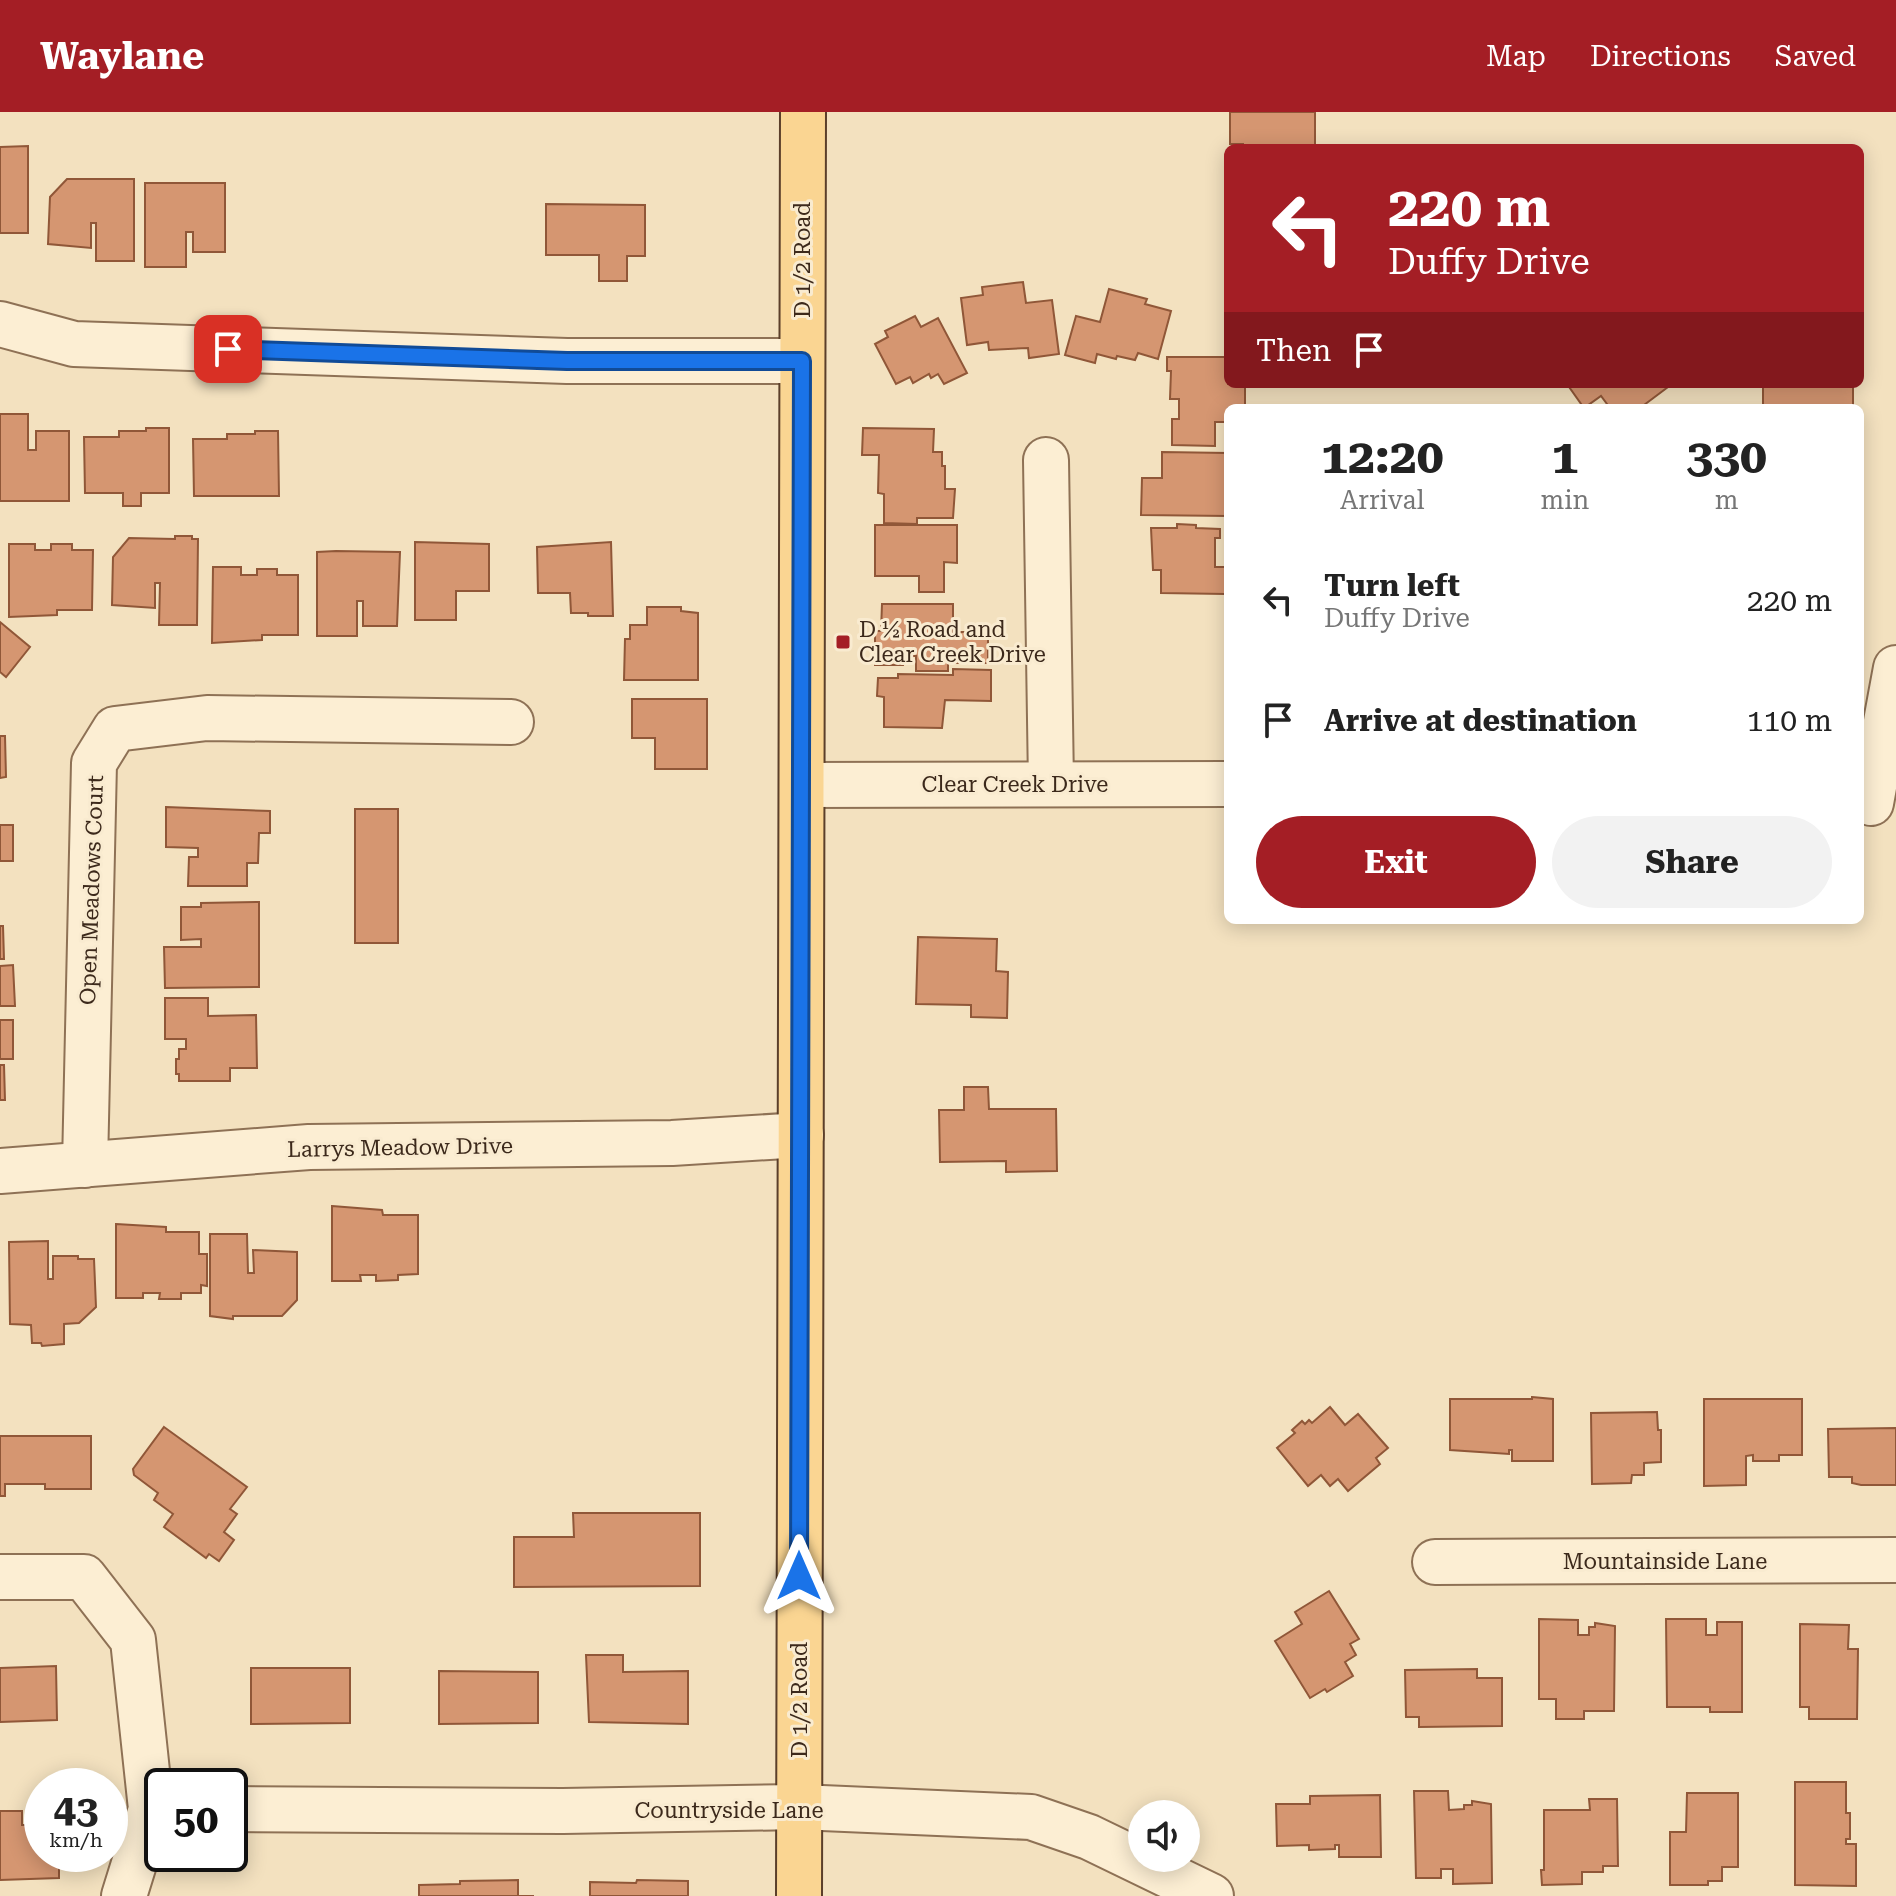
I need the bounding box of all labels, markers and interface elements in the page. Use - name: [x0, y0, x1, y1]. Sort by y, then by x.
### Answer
- text: Waylane: [40, 34, 204, 78]
- text: Map: [1486, 40, 1546, 73]
- text: Directions: [1590, 40, 1731, 73]
- text: Saved: [1775, 40, 1856, 73]
- text: 220 m: [1388, 174, 1550, 240]
- icon: left: [1256, 176, 1360, 280]
- street label: D 1/2 Road: [790, 202, 815, 318]
- text: Duffy Drive: [1388, 241, 1590, 283]
- pin: [194, 315, 262, 383]
- icon: arrive: [206, 327, 250, 371]
- icon: arrive: [1347, 328, 1391, 372]
- text: Then: [1256, 333, 1331, 368]
- text: 12:20: [1321, 429, 1444, 485]
- text: 1: [1551, 429, 1578, 485]
- text: 330: [1686, 429, 1767, 485]
- text: Arrival: [1340, 485, 1425, 515]
- text: min: [1541, 485, 1589, 515]
- text: m: [1715, 485, 1739, 515]
- text: Turn left: [1324, 568, 1460, 603]
- icon: left: [1256, 578, 1300, 622]
- text: 220 m: [1747, 583, 1832, 618]
- text: Duffy Drive: [1324, 603, 1470, 633]
- place label: D ½ Road and Clear Creek Drive: [859, 617, 1046, 667]
- marker: D ½ Road and Clear Creek Drive: [834, 633, 852, 651]
- icon: arrive: [1256, 698, 1300, 742]
- text: Arrive at destination: [1324, 703, 1637, 738]
- text: 110 m: [1747, 703, 1832, 738]
- street label: Clear Creek Drive: [922, 772, 1108, 797]
- street label: Open Meadows Court: [75, 775, 108, 1005]
- button: Exit: [1256, 816, 1536, 908]
- button: Share: [1552, 816, 1832, 908]
- street label: Larrys Meadow Drive: [287, 1133, 513, 1162]
- position arrow: [757, 1534, 841, 1618]
- street label: Mountainside Lane: [1563, 1549, 1767, 1574]
- street label: D 1/2 Road: [787, 1642, 812, 1758]
- speed limit sign: 50: [144, 1768, 248, 1872]
- text: 43: [54, 1786, 98, 1833]
- street label: Countryside Lane: [634, 1798, 824, 1823]
- map controls: [1128, 1800, 1200, 1872]
- button: sound: [1128, 1800, 1200, 1872]
- text: km/h: [49, 1828, 103, 1852]

